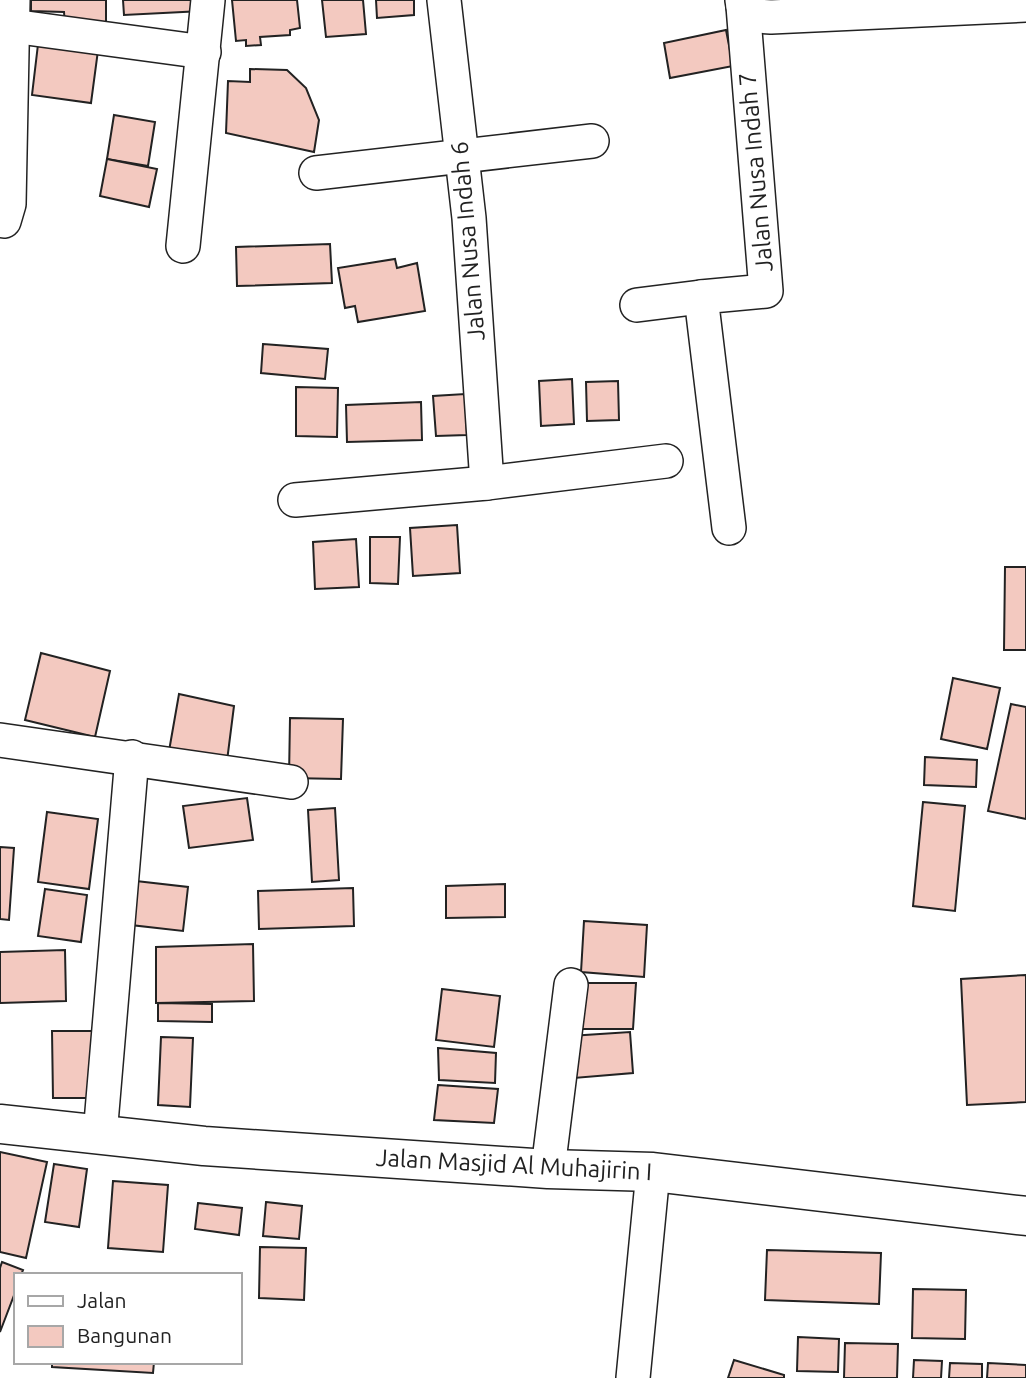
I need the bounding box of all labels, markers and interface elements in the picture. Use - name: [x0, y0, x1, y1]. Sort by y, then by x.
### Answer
- street label: Jalan Nusa Indah 7: [733, 71, 778, 273]
- street label: Jalan Nusa Indah 6: [445, 140, 490, 342]
- street label: Jalan Masjid Al Muhajirin I: [375, 1144, 653, 1185]
- legend: [14, 1273, 242, 1364]
- text: Jalan: [77, 1288, 126, 1312]
- text: Bangunan: [77, 1323, 172, 1347]

